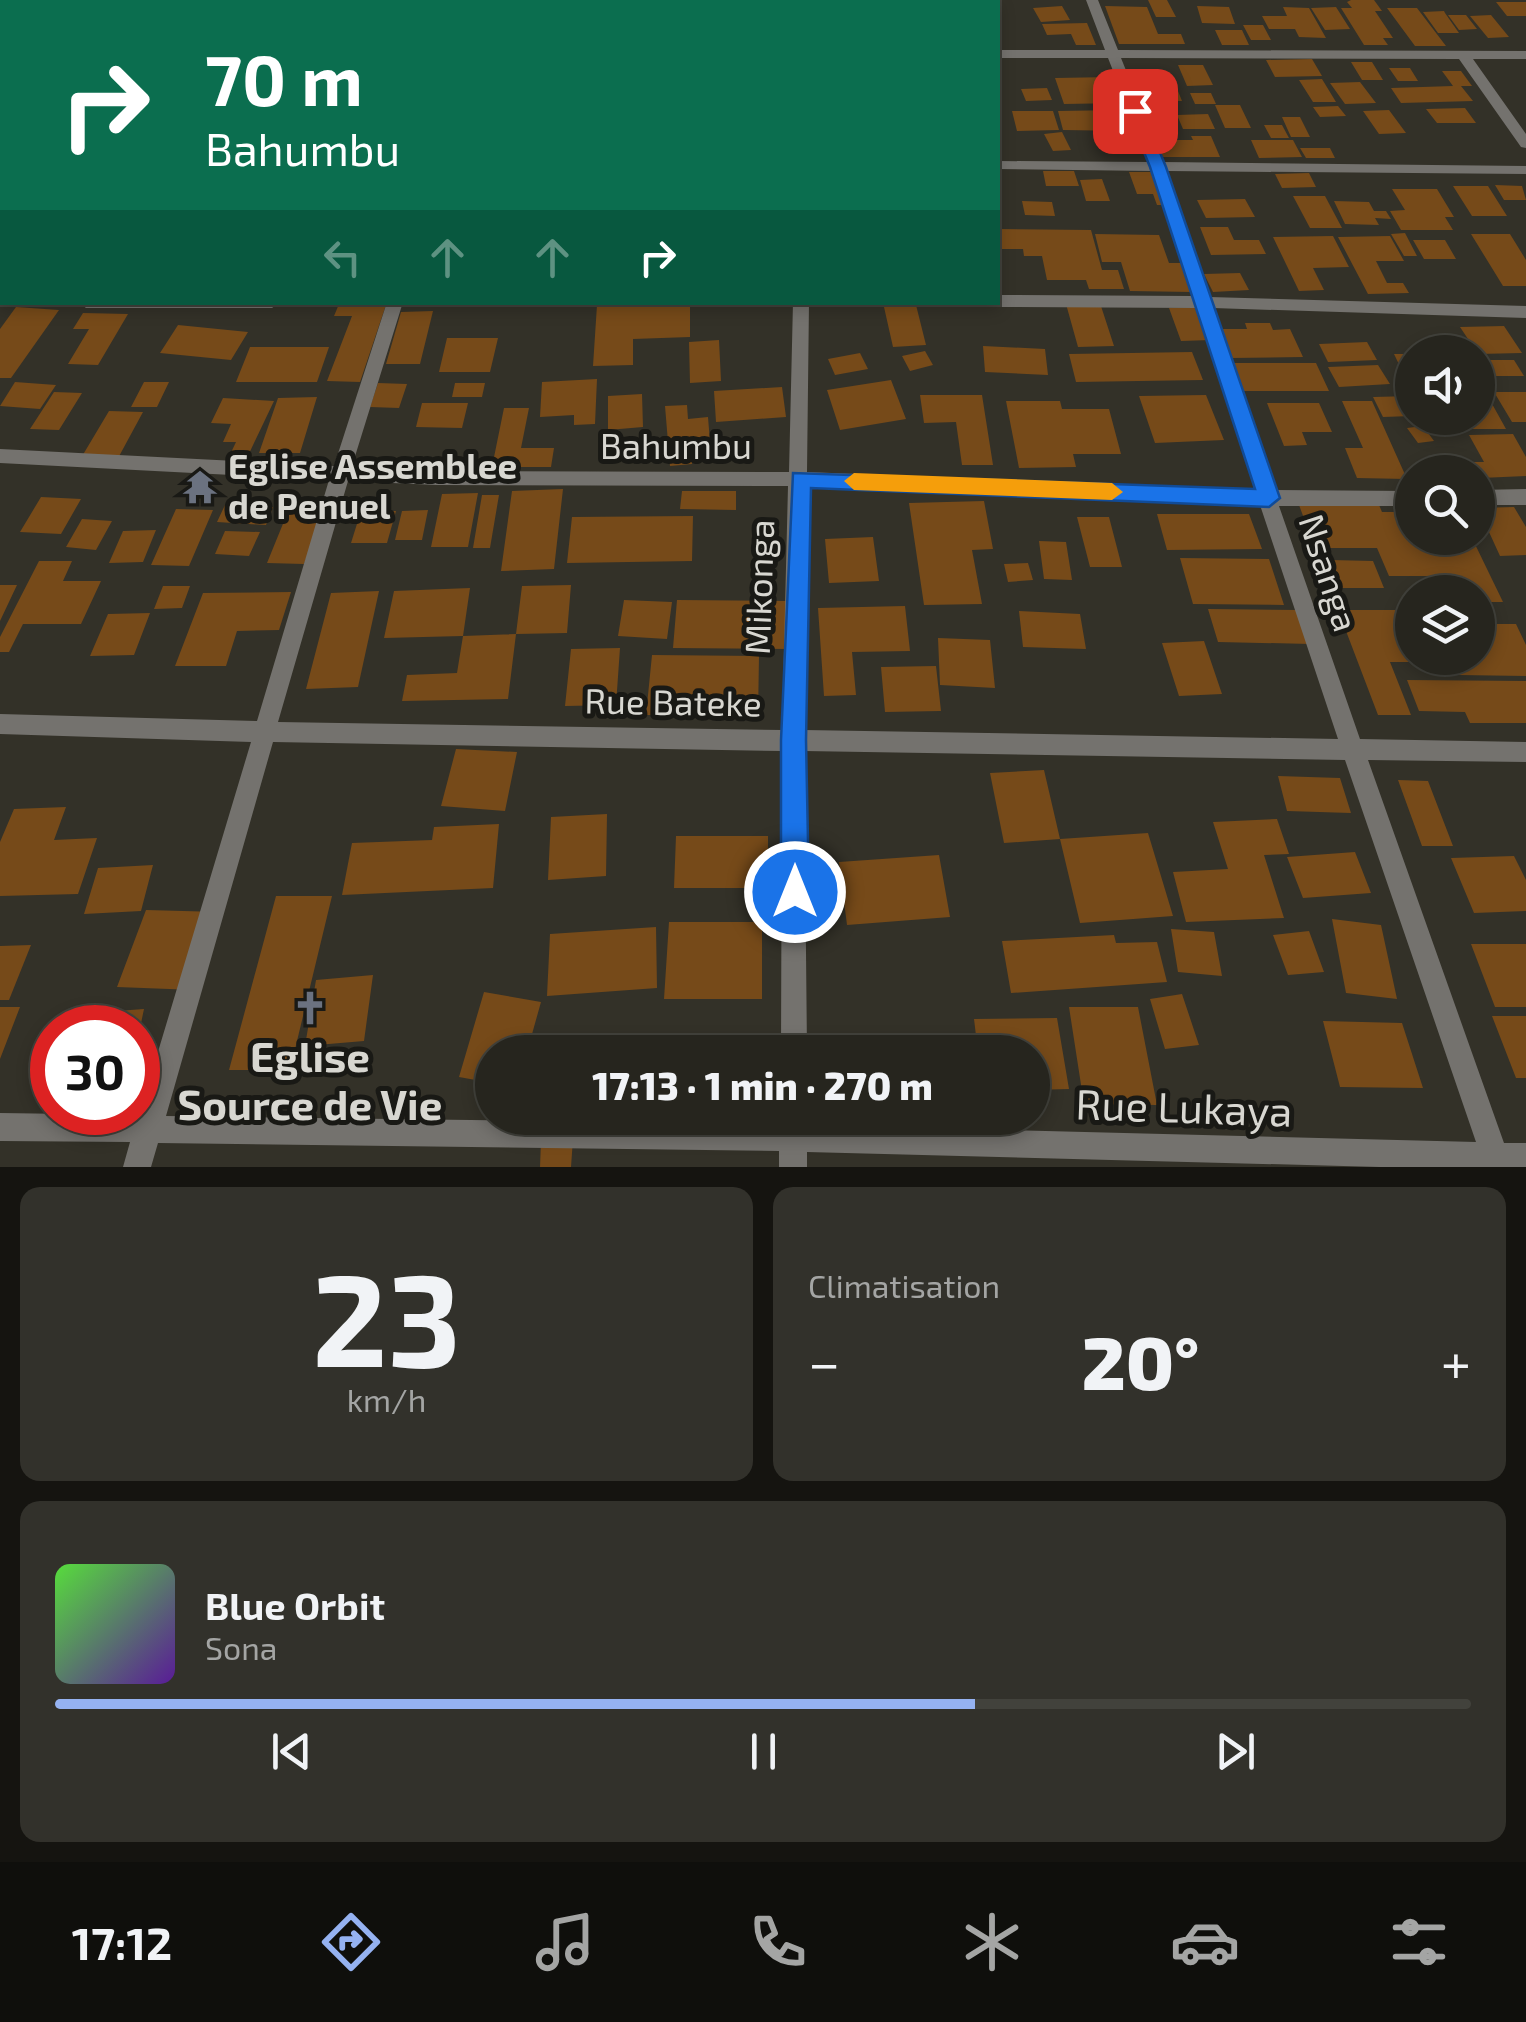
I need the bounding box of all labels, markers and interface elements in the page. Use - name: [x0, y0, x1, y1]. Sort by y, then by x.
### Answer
- text: 70 m: [205, 36, 363, 120]
- icon: right: [40, 40, 170, 170]
- pin: [1093, 69, 1178, 154]
- icon: arrive: [1108, 84, 1163, 139]
- text: Bahumbu: [205, 121, 400, 175]
- icon: left: [315, 230, 370, 285]
- icon: ahead: [420, 230, 475, 285]
- icon: ahead: [525, 230, 580, 285]
- icon: right: [630, 230, 685, 285]
- map controls: [1395, 335, 1495, 675]
- button: sound: [1395, 335, 1495, 435]
- street label: Bahumbu: [600, 424, 752, 466]
- place label: Eglise Assemblee de Penuel: [228, 444, 517, 526]
- button: search: [1395, 455, 1495, 555]
- temple icon: Eglise Assemblee de Penuel: [181, 468, 219, 506]
- street label: Nsanga: [1291, 509, 1369, 636]
- street label: Mikonga: [735, 519, 781, 655]
- button: layers: [1395, 575, 1495, 675]
- street label: Rue Bateke: [584, 678, 762, 724]
- position arrow: [743, 840, 847, 944]
- church icon: Eglise Source de Vie: [291, 989, 329, 1027]
- speed limit sign: 30: [30, 1005, 160, 1135]
- place label: Eglise Source de Vie: [178, 1030, 442, 1128]
- text: 17:13 · 1 min · 270 m: [592, 1062, 933, 1108]
- street label: Rue Lukaya: [1075, 1077, 1293, 1135]
- text: 23: [312, 1237, 461, 1393]
- text: Climatisation: [808, 1266, 1000, 1304]
- text: 20°: [1082, 1315, 1199, 1405]
- text: −: [808, 1328, 840, 1394]
- text: +: [1441, 1328, 1471, 1394]
- text: km/h: [347, 1380, 426, 1418]
- text: Blue Orbit: [205, 1582, 385, 1628]
- text: Sona: [205, 1628, 277, 1666]
- icon: previous: [264, 1724, 319, 1779]
- icon: pause: [736, 1724, 791, 1779]
- icon: next: [1208, 1724, 1263, 1779]
- icon: directions: [316, 1907, 386, 1977]
- icon: music: [530, 1907, 600, 1977]
- icon: phone: [743, 1907, 813, 1977]
- icon: climate: [957, 1907, 1027, 1977]
- icon: car: [1170, 1907, 1240, 1977]
- icon: filters: [1384, 1907, 1454, 1977]
- text: 17:12: [72, 1915, 172, 1969]

